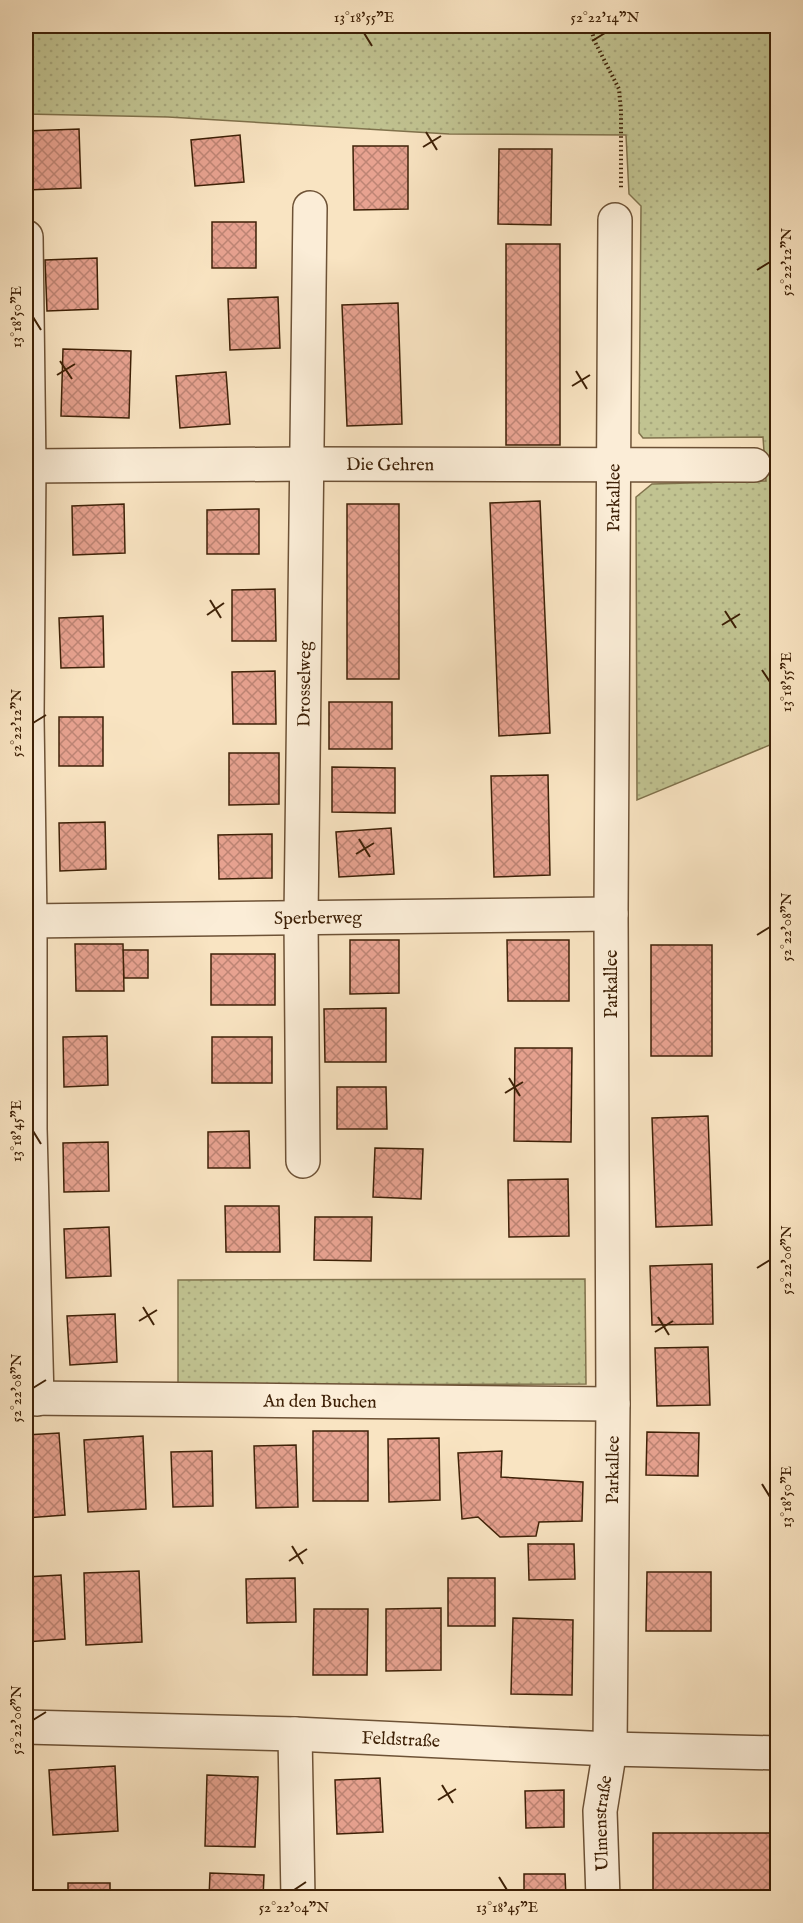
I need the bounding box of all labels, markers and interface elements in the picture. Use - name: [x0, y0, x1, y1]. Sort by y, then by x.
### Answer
- text: 13°18'55"E: [334, 8, 394, 27]
- text: 52°22'14"N: [571, 8, 639, 27]
- text: 52°22'12"N: [777, 228, 796, 296]
- text: 13°18'50"E: [7, 286, 26, 348]
- street label: Die Gehren: [346, 454, 434, 477]
- street label: Parkallee: [603, 464, 627, 532]
- street label: Drosselweg: [293, 641, 318, 727]
- text: 13°18'55"E: [777, 652, 796, 712]
- text: 52°22'12"N: [7, 689, 26, 757]
- text: 52°22'08"N: [777, 892, 796, 962]
- street label: Sperberweg: [274, 907, 362, 931]
- street label: Parkallee: [601, 950, 624, 1018]
- text: 13°18'45"E: [7, 1100, 26, 1162]
- text: 52°22'06"N: [777, 1225, 796, 1295]
- text: 52°22'08"N: [7, 1353, 26, 1423]
- street label: An den Buchen: [262, 1390, 377, 1415]
- street label: Parkallee: [602, 1436, 626, 1504]
- text: 13°18'50"E: [777, 1466, 796, 1528]
- text: 52°22'06"N: [7, 1685, 26, 1755]
- street label: Feldstraße: [361, 1727, 440, 1754]
- street label: Ulmenstraße: [590, 1774, 619, 1872]
- text: 52°22'04"N: [259, 1898, 329, 1917]
- text: 13°18'45"E: [476, 1898, 538, 1917]

